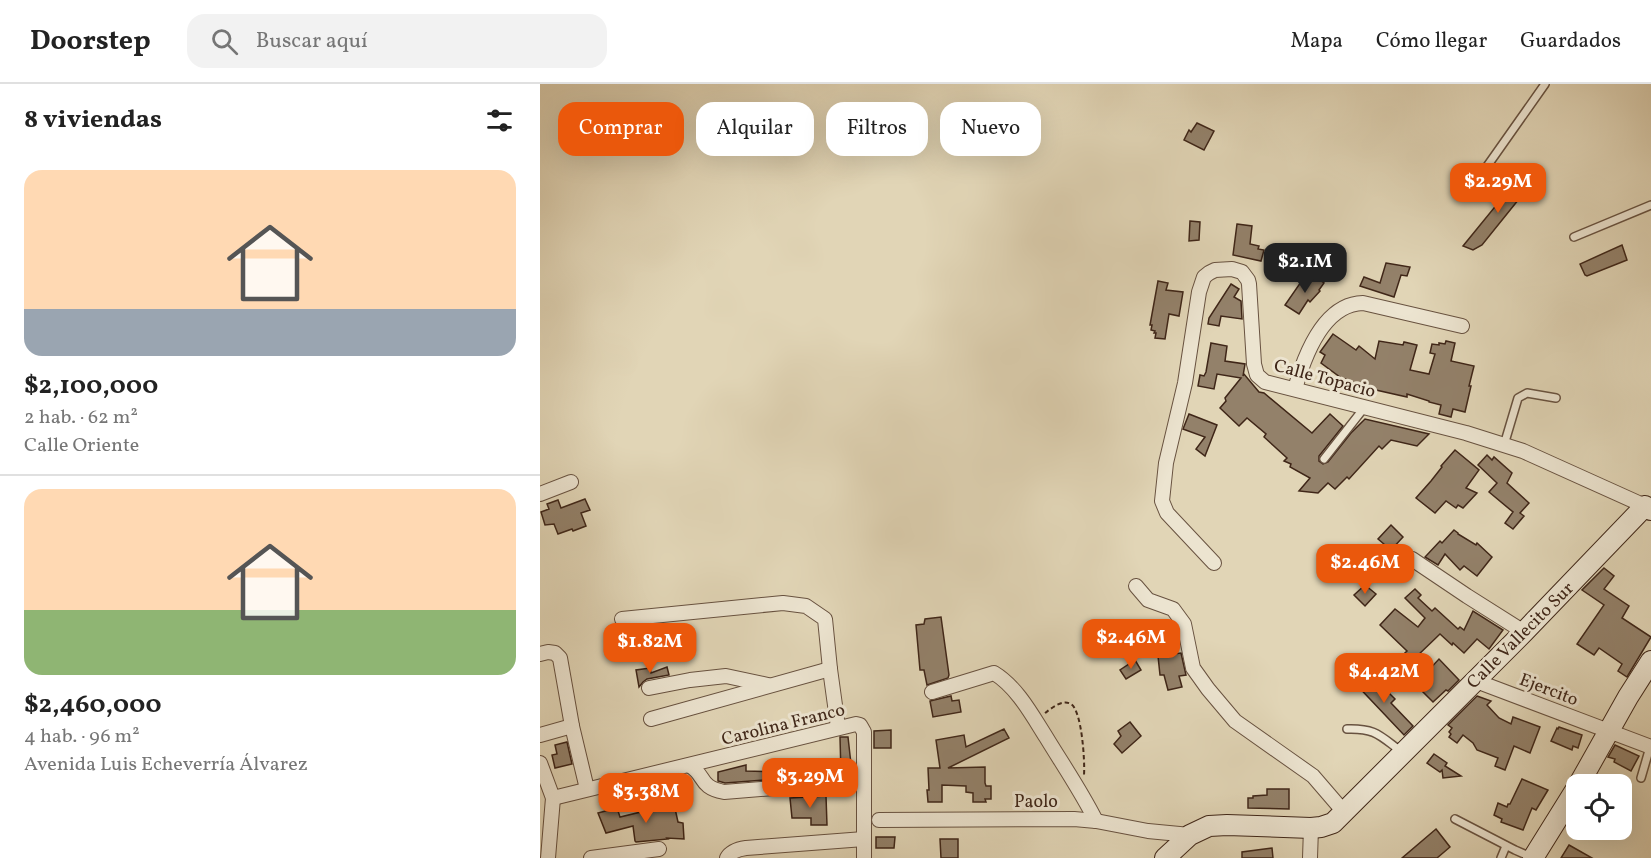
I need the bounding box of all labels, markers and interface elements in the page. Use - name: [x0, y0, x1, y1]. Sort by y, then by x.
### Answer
- search box: [187, 14, 607, 68]
- text: Doorstep: [30, 22, 151, 61]
- icon: search: [208, 25, 241, 58]
- text: Buscar aquí: [256, 26, 368, 57]
- text: Mapa: [1290, 27, 1343, 56]
- text: Cómo llegar: [1376, 27, 1487, 56]
- text: Guardados: [1520, 27, 1621, 56]
- text: 8 viviendas: [24, 102, 162, 138]
- chip: Comprar: [558, 102, 684, 156]
- chip: Alquilar: [696, 102, 814, 156]
- chip: Filtros: [826, 102, 928, 156]
- chip: Nuevo: [940, 102, 1041, 156]
- icon: filters: [483, 104, 516, 137]
- pin: $2.29M: [1449, 163, 1547, 214]
- text: $2.29M: [1464, 168, 1532, 196]
- icon: home: [216, 209, 324, 317]
- pin: $2.1M: [1263, 243, 1347, 294]
- text: $2.1M: [1278, 248, 1332, 276]
- street label: Calle Topacio: [1271, 354, 1378, 405]
- text: $2,100,000: [24, 368, 158, 404]
- text: 2 hab. · 62 m²: [24, 404, 138, 432]
- text: Calle Oriente: [24, 432, 139, 460]
- icon: home: [216, 528, 324, 636]
- pin: $2.46M: [1316, 544, 1414, 595]
- text: $2.46M: [1330, 549, 1400, 577]
- street label: Calle Vallecito Sur: [1462, 577, 1581, 695]
- pin: $2.46M: [1082, 619, 1180, 670]
- pin: $1.82M: [601, 623, 699, 674]
- text: $2.46M: [1096, 624, 1166, 652]
- text: $1.82M: [617, 628, 683, 656]
- pin: $4.42M: [1335, 653, 1433, 704]
- text: $4.42M: [1349, 658, 1419, 686]
- street label: Ejercito: [1515, 668, 1581, 713]
- text: $2,460,000: [24, 687, 162, 723]
- street label: Carolina Franco: [719, 698, 848, 753]
- text: 4 hab. · 96 m²: [24, 723, 140, 751]
- text: Avenida Luis Echeverría Álvarez: [24, 751, 308, 779]
- pin: $3.29M: [761, 758, 859, 809]
- text: $3.29M: [776, 763, 844, 791]
- pin: $3.38M: [597, 773, 695, 824]
- map controls: [1566, 774, 1632, 840]
- button: locate: [1566, 774, 1632, 840]
- text: $3.38M: [612, 778, 680, 806]
- street label: Paolo: [1014, 790, 1058, 815]

